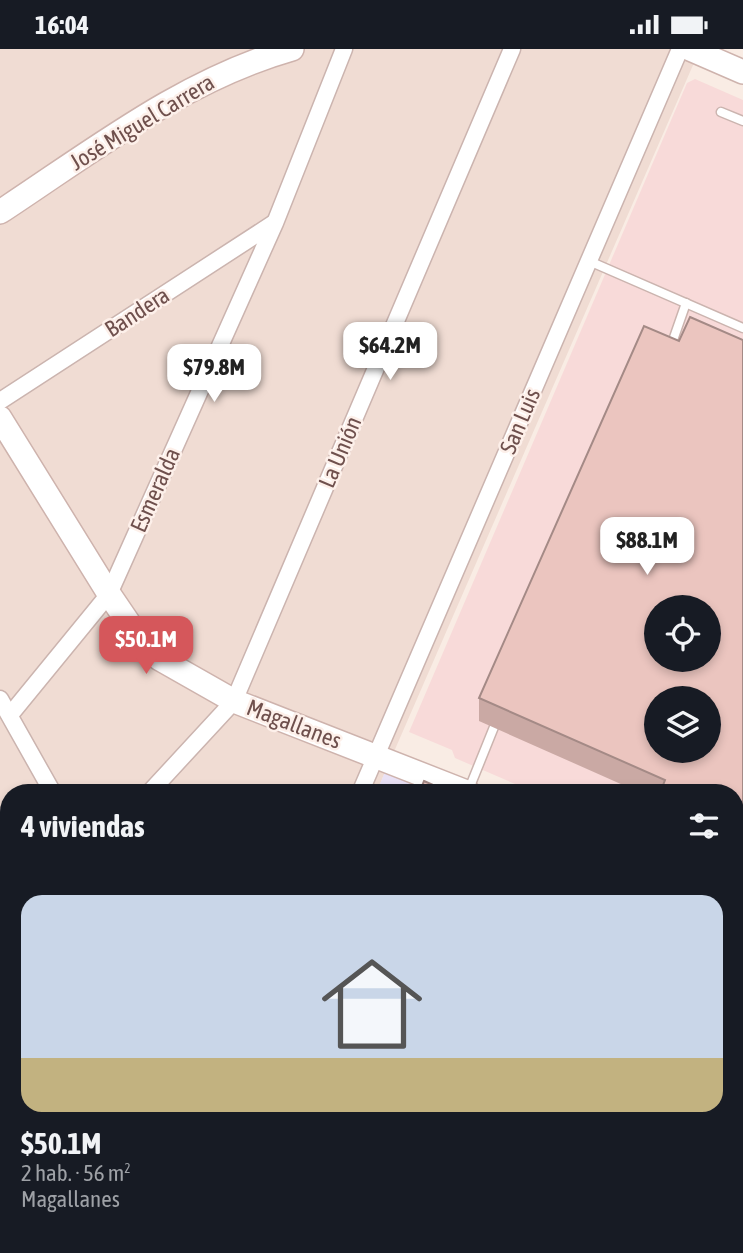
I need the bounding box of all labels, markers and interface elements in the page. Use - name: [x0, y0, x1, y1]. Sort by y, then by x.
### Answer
- text: 16:04: [35, 10, 89, 40]
- street label: José Miguel Carrera: [65, 69, 219, 175]
- street label: Bandera: [100, 282, 174, 342]
- pin: $64.2M: [333, 323, 447, 382]
- text: $64.2M: [359, 332, 421, 358]
- pin: $79.8M: [157, 345, 271, 404]
- text: $79.8M: [183, 354, 245, 380]
- street label: San Luis: [495, 385, 545, 457]
- street label: La Unión: [313, 413, 367, 491]
- street label: Esmeralda: [125, 444, 185, 536]
- pin: $88.1M: [590, 517, 704, 577]
- text: $88.1M: [616, 527, 678, 553]
- map controls: [644, 595, 721, 763]
- button: locate: [644, 595, 721, 672]
- pin: $50.1M: [89, 617, 203, 676]
- text: $50.1M: [115, 626, 177, 652]
- button: layers: [644, 686, 721, 763]
- street label: Magallanes: [243, 694, 345, 754]
- icon: filters: [685, 807, 723, 845]
- text: 4 viviendas: [21, 809, 145, 843]
- icon: home: [309, 941, 435, 1067]
- text: $50.1M: [21, 1126, 101, 1160]
- text: 2 hab. · 56 m²: [21, 1160, 131, 1186]
- text: Magallanes: [21, 1186, 120, 1212]

